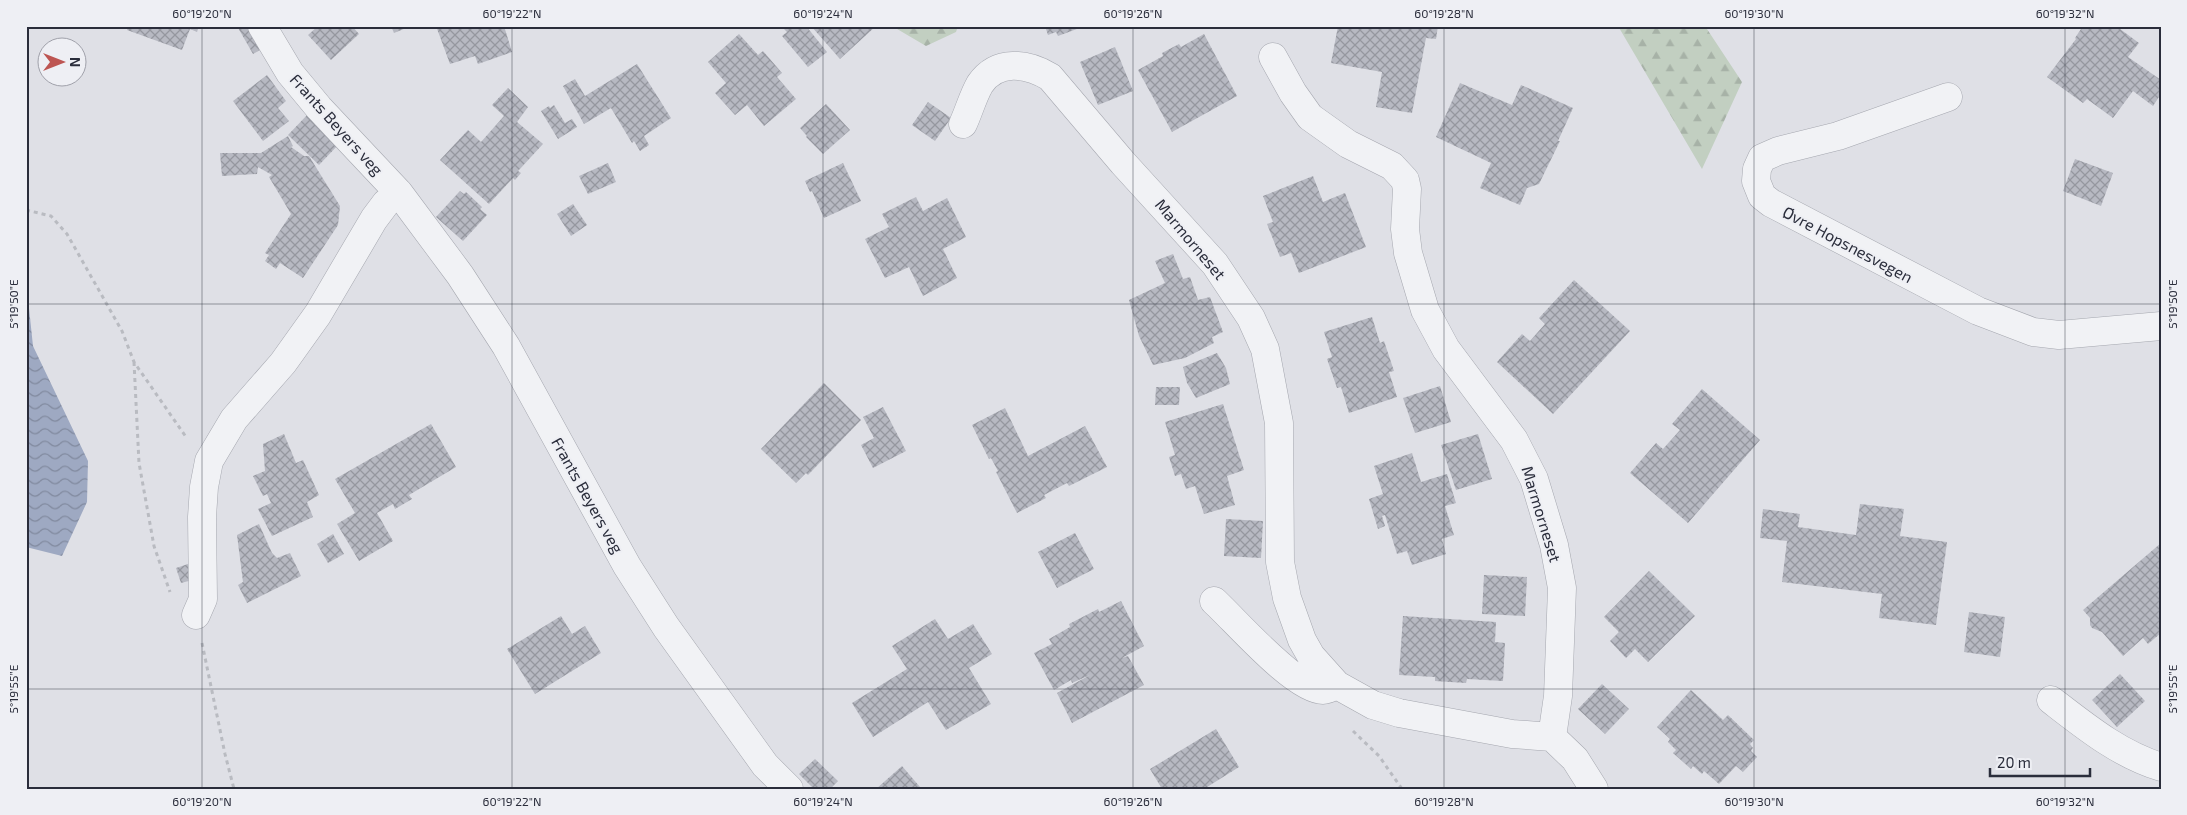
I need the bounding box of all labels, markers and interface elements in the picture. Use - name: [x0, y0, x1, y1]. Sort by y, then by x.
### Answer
- text: 60°19'20"N: [172, 6, 232, 20]
- text: 60°19'22"N: [483, 6, 541, 20]
- text: 60°19'24"N: [793, 6, 853, 20]
- text: 60°19'26"N: [1104, 6, 1162, 20]
- text: 60°19'28"N: [1414, 6, 1474, 20]
- text: 60°19'30"N: [1724, 6, 1784, 20]
- text: 60°19'32"N: [2036, 6, 2094, 20]
- north arrow: [38, 38, 88, 88]
- text: N: [67, 57, 84, 67]
- street label: Frants Beyers veg: [287, 69, 388, 179]
- street label: Marmorneset: [1152, 195, 1230, 283]
- street label: Øvre Hopsnesvegen: [1780, 202, 1916, 286]
- text: 5°19'50"E: [6, 279, 20, 329]
- text: 5°19'50"E: [2165, 279, 2179, 329]
- street label: Frants Beyers veg: [548, 434, 628, 556]
- street label: Marmorneset: [1518, 464, 1566, 564]
- text: 5°19'55"E: [6, 664, 20, 713]
- text: 5°19'55"E: [2165, 664, 2179, 713]
- scale bar: [1990, 745, 2090, 777]
- text: 20 m: [1997, 753, 2031, 771]
- text: 60°19'20"N: [172, 794, 232, 808]
- text: 60°19'22"N: [483, 794, 541, 808]
- text: 60°19'24"N: [793, 794, 853, 808]
- text: 60°19'26"N: [1104, 794, 1162, 808]
- text: 60°19'28"N: [1414, 794, 1474, 808]
- text: 60°19'30"N: [1724, 794, 1784, 808]
- text: 60°19'32"N: [2036, 794, 2094, 808]

